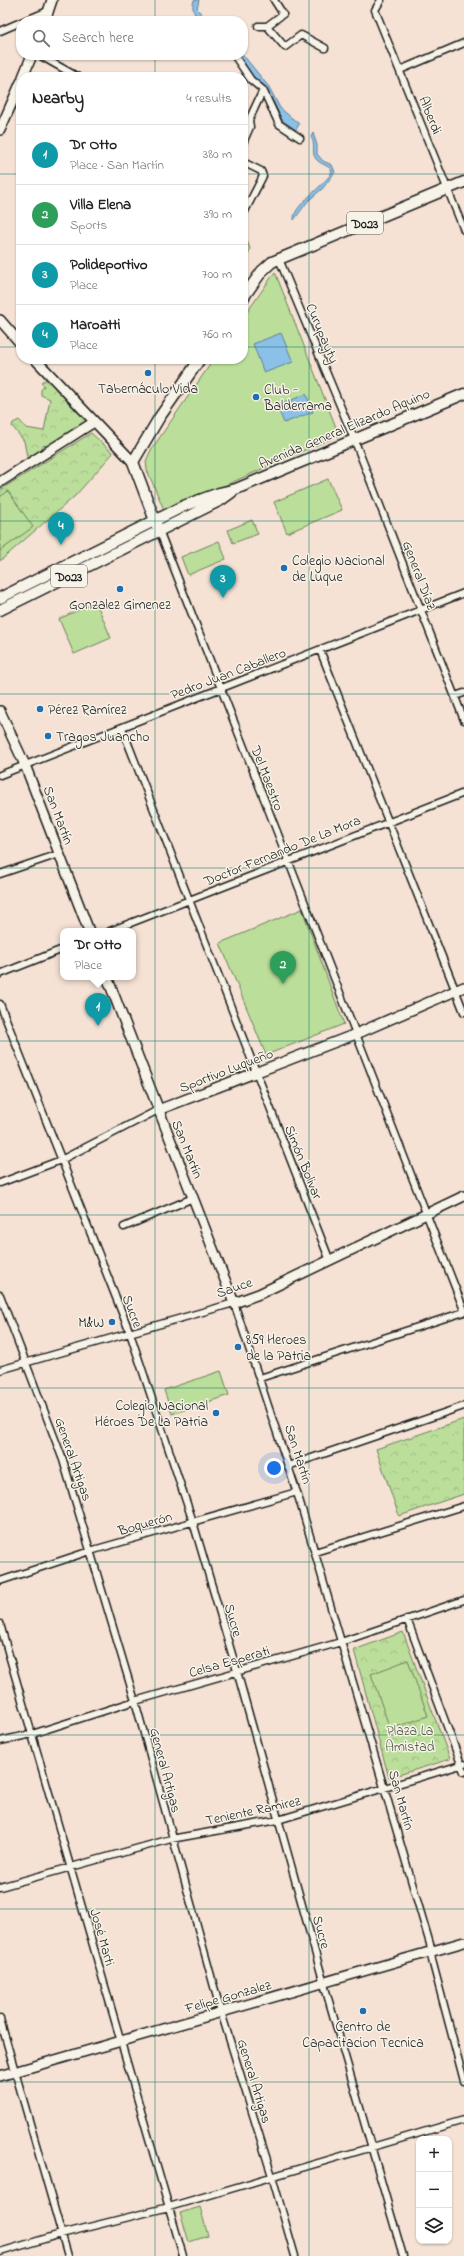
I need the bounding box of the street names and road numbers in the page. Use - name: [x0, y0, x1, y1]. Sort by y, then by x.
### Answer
- street label: Alberdi: [412, 93, 447, 138]
- road number: D023: [347, 212, 383, 234]
- street label: Curupayty: [299, 300, 344, 367]
- street label: Avenida General Elizardo Aquino: [256, 384, 433, 475]
- street label: General Díaz: [396, 538, 441, 613]
- road number: D023: [51, 565, 87, 587]
- street label: Pedro Juan Caballero: [168, 643, 289, 706]
- street label: Del Maestro: [244, 742, 289, 814]
- street label: San Martín: [37, 783, 78, 848]
- street label: Doctor Fernando De La Mora: [200, 810, 364, 893]
- street label: Sportivo Luqueño: [177, 1044, 277, 1099]
- street label: San Martín: [165, 1117, 208, 1182]
- street label: Simón Bolivar: [278, 1122, 327, 1204]
- street label: Sauce: [214, 1272, 256, 1304]
- street label: Sucre: [116, 1292, 148, 1332]
- street label: General Artigas: [48, 1415, 97, 1504]
- street label: San Martín: [278, 1422, 317, 1487]
- street label: Boquerón: [115, 1507, 175, 1542]
- street label: Sucre: [218, 1601, 248, 1640]
- street label: Celsa Esperati: [187, 1641, 272, 1684]
- street label: General Artigas: [142, 1726, 186, 1815]
- street label: San Martín: [382, 1768, 419, 1833]
- street label: Teniente Ramirez: [204, 1791, 303, 1832]
- street label: José Marti: [83, 1906, 120, 1968]
- street label: Sucre: [306, 1913, 335, 1952]
- street label: Felipe Gonzalez: [182, 1975, 274, 2020]
- street label: General Artigas: [230, 2037, 276, 2126]

